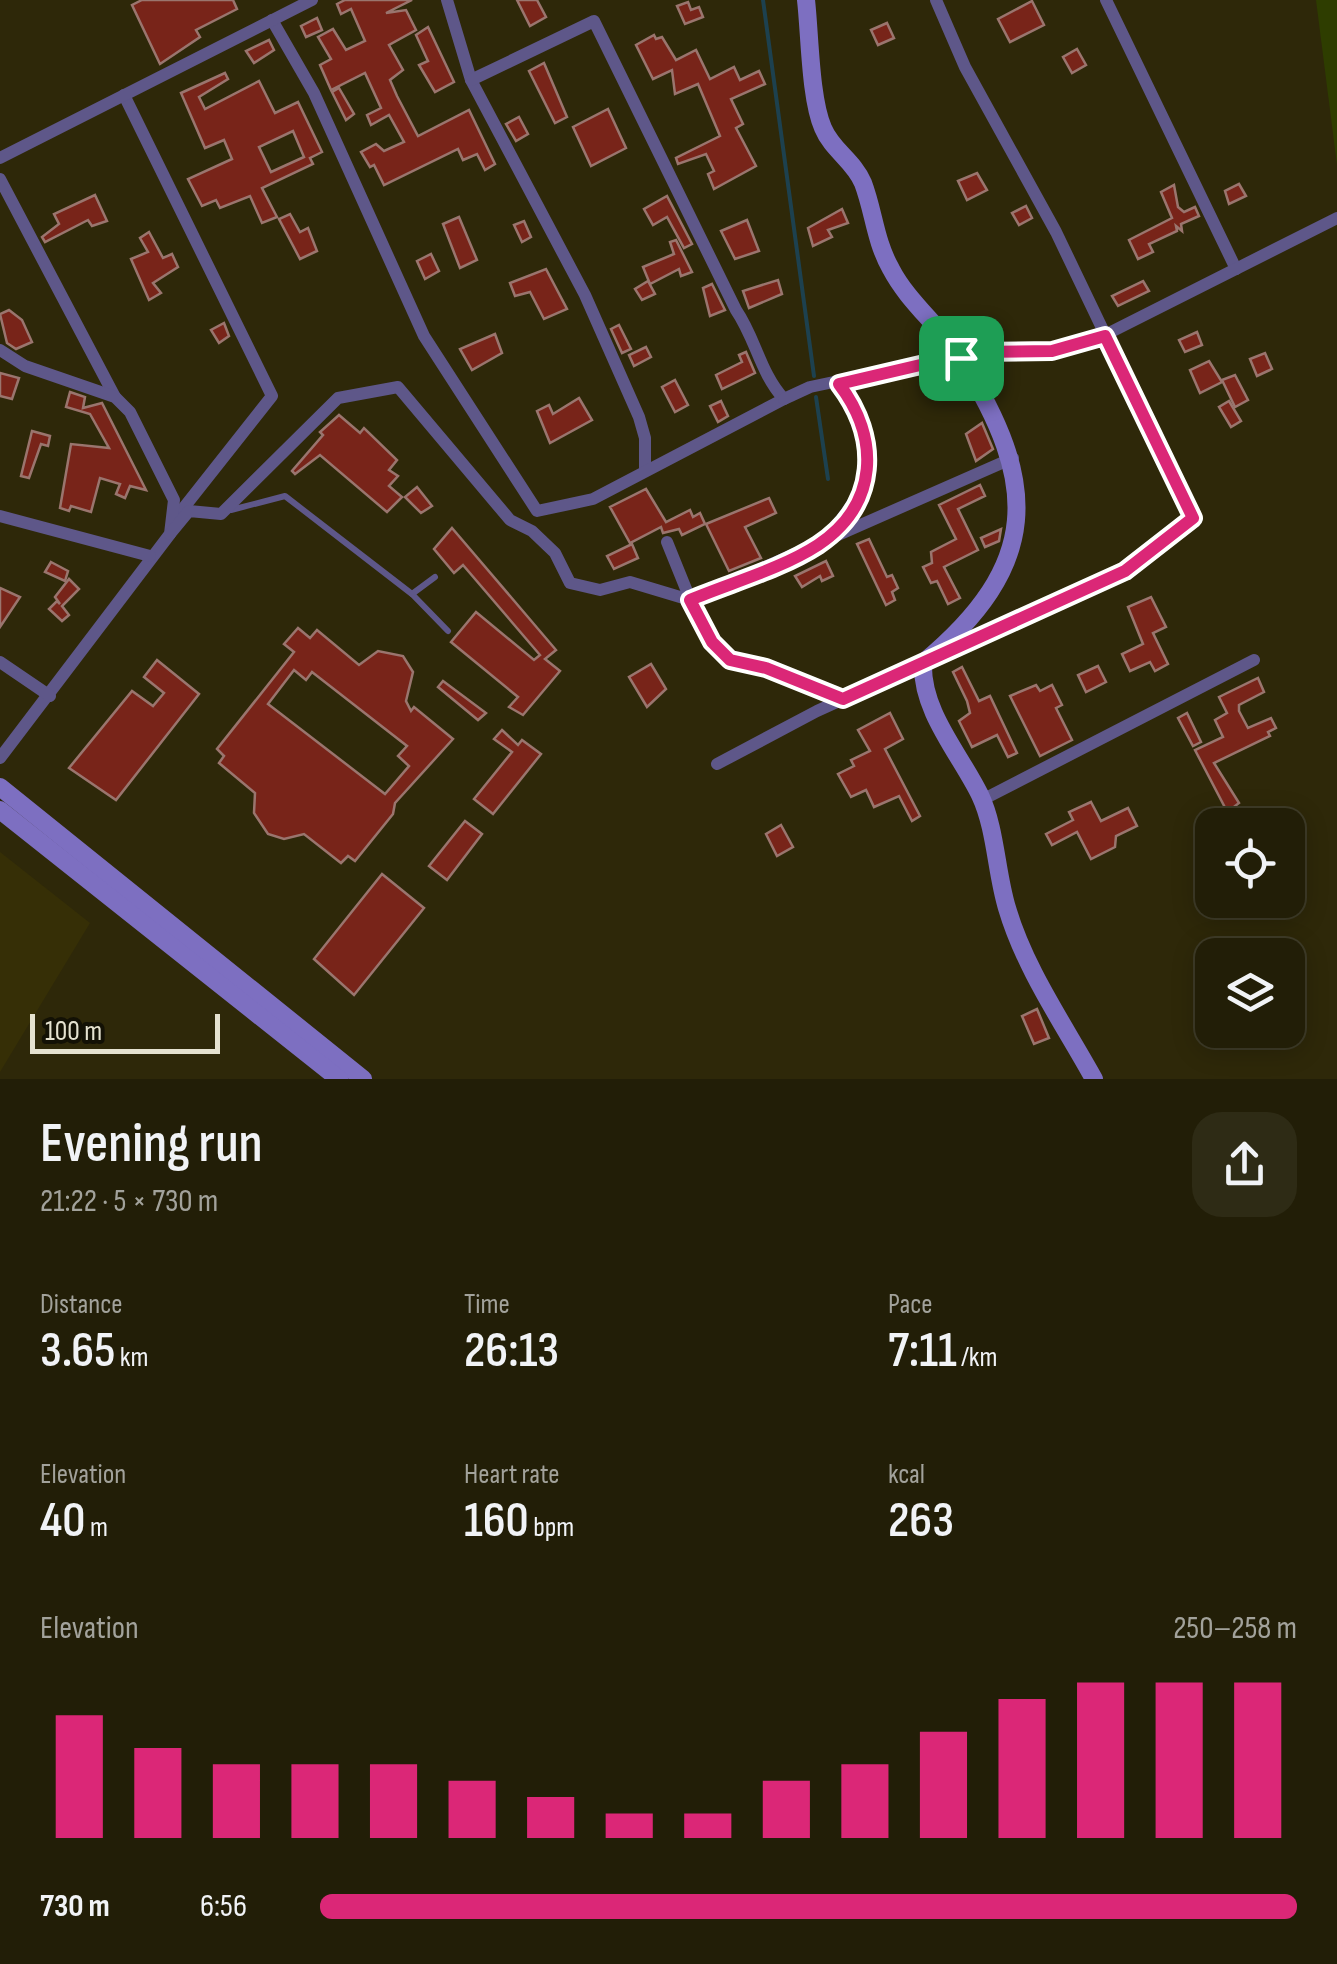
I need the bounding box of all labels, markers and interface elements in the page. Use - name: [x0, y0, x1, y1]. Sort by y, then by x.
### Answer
- pin: [919, 316, 1004, 401]
- icon: arrive: [934, 331, 989, 386]
- map controls: [1195, 808, 1305, 1048]
- button: locate: [1195, 808, 1305, 918]
- button: layers: [1195, 938, 1305, 1048]
- scale bar: [30, 1009, 220, 1054]
- text: 100 m: [45, 1015, 102, 1048]
- text: Evening run: [40, 1111, 263, 1178]
- button: share: [1192, 1112, 1297, 1217]
- text: 21:22 · 5 × 730 m: [40, 1182, 218, 1221]
- text: Distance: [40, 1288, 123, 1321]
- text: Time: [464, 1288, 510, 1321]
- text: Pace: [888, 1288, 933, 1321]
- text: 3.65: [40, 1321, 115, 1381]
- text: 26:13: [464, 1321, 559, 1381]
- text: 7:11: [888, 1321, 957, 1381]
- text: km: [115, 1341, 148, 1374]
- text: /km: [957, 1341, 998, 1374]
- text: Elevation: [40, 1458, 126, 1491]
- text: Heart rate: [464, 1458, 560, 1491]
- text: kcal: [888, 1458, 925, 1491]
- text: 40: [40, 1491, 85, 1551]
- text: 160: [464, 1491, 529, 1551]
- text: 263: [888, 1491, 954, 1551]
- text: m: [85, 1511, 108, 1544]
- text: bpm: [529, 1511, 574, 1544]
- text: Elevation: [40, 1609, 139, 1648]
- text: 250–258 m: [1173, 1609, 1297, 1648]
- text: 730 m: [40, 1887, 110, 1926]
- text: 6:56: [200, 1887, 247, 1926]

